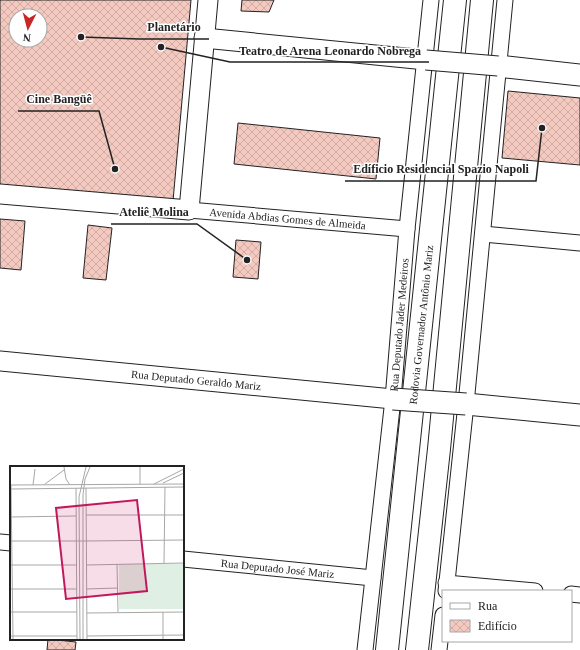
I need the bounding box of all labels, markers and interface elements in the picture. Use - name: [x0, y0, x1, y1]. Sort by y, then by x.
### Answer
- north arrow: [8, 8, 48, 48]
- callout: Planetário: [139, 15, 209, 39]
- text: Planetário: [147, 20, 201, 34]
- text: N: [22, 32, 32, 44]
- callout: Teatro de Arena Leonardo Nobrega: [230, 38, 429, 62]
- text: Teatro de Arena Leonardo Nobrega: [239, 44, 421, 58]
- callout: Cine Bangüê: [18, 87, 99, 111]
- text: Cine Bangüê: [26, 92, 93, 106]
- callout: Edíficio Residencial Spazio Napoli: [345, 157, 536, 181]
- text: Edíficio Residencial Spazio Napoli: [353, 162, 530, 176]
- callout: Ateliê Molina: [111, 200, 197, 224]
- text: Ateliê Molina: [119, 205, 189, 219]
- street label: Avenida Abdias Gomes de Almeida: [209, 206, 366, 231]
- street label: Rodovia Governador Antônio Mariz: [407, 245, 435, 405]
- street label: Rua Deputado Jader Medeiros: [388, 258, 411, 392]
- street label: Rua Deputado Geraldo Mariz: [131, 368, 262, 392]
- inset map: [10, 466, 184, 640]
- street label: Rua Deputado José Mariz: [220, 557, 335, 580]
- legend: [442, 590, 572, 642]
- text: Rua: [478, 599, 498, 613]
- text: Edifício: [478, 619, 517, 633]

